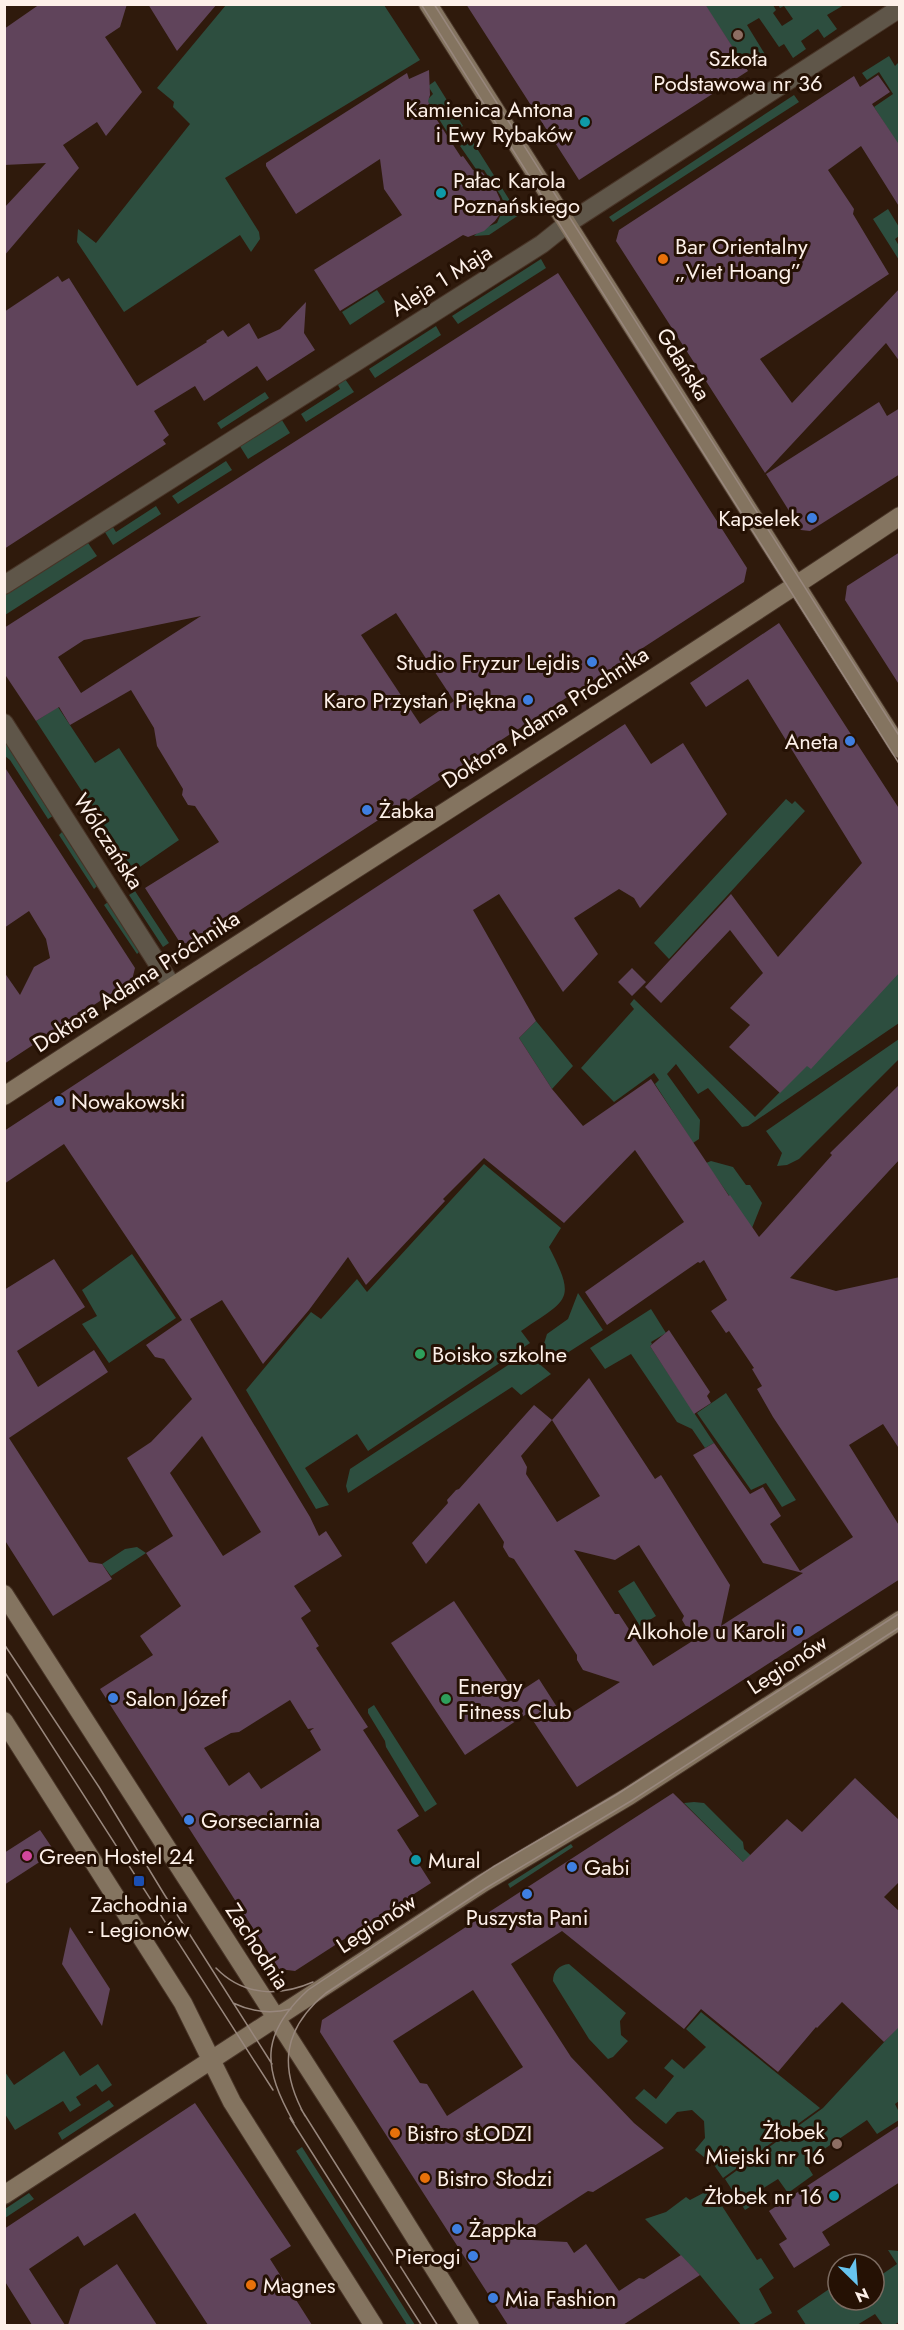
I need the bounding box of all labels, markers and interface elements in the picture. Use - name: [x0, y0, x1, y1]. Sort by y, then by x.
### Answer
- marker: Szkoła Podstawowa nr 36: [731, 28, 745, 42]
- place label: Szkoła Podstawowa nr 36: [653, 42, 823, 99]
- place label: Kamienica Antona i Ewy Rybaków: [405, 93, 573, 150]
- marker: Kamienica Antona i Ewy Rybaków: [578, 115, 592, 129]
- place label: Pałac Karola Poznańskiego: [453, 164, 580, 221]
- marker: Pałac Karola Poznańskiego: [434, 186, 448, 200]
- place label: Bar Orientalny „Viet Hoang”: [675, 230, 808, 287]
- street label: Aleja 1 Maja: [384, 236, 498, 324]
- marker: Bar Orientalny „Viet Hoang”: [656, 252, 670, 266]
- street label: Gdańska: [649, 321, 719, 407]
- place label: Kapselek: [718, 502, 800, 534]
- marker: Kapselek: [805, 511, 819, 525]
- street label: Doktora Adama Próchnika: [435, 638, 655, 796]
- place label: Studio Fryzur Lejdis: [396, 646, 580, 678]
- marker: Studio Fryzur Lejdis: [585, 655, 599, 669]
- place label: Karo Przystań Piękna: [323, 684, 516, 716]
- marker: Karo Przystań Piękna: [521, 693, 535, 707]
- place label: Aneta: [785, 725, 838, 757]
- marker: Aneta: [843, 734, 857, 748]
- street label: Wólczańska: [66, 787, 152, 895]
- place label: Żabka: [379, 794, 434, 826]
- marker: Żabka: [360, 803, 374, 817]
- street label: Doktora Adama Próchnika: [26, 902, 246, 1060]
- place label: Nowakowski: [71, 1085, 186, 1117]
- marker: Nowakowski: [52, 1094, 66, 1108]
- place label: Boisko szkolne: [432, 1338, 567, 1370]
- marker: Boisko szkolne: [413, 1347, 427, 1361]
- place label: Alkohole u Karoli: [627, 1615, 786, 1647]
- marker: Alkohole u Karoli: [791, 1624, 805, 1638]
- street label: Legionów: [741, 1626, 833, 1702]
- place label: Energy Fitness Club: [458, 1670, 571, 1727]
- place label: Salon Józef: [125, 1682, 228, 1714]
- marker: Salon Józef: [106, 1691, 120, 1705]
- marker: Energy Fitness Club: [439, 1692, 453, 1706]
- place label: Gorseciarnia: [201, 1804, 320, 1836]
- marker: Gorseciarnia: [182, 1813, 196, 1827]
- place label: Green Hostel 24: [39, 1840, 194, 1872]
- place label: Mural: [428, 1844, 481, 1876]
- marker: Green Hostel 24: [20, 1849, 34, 1863]
- place label: Gabi: [584, 1851, 630, 1883]
- marker: Mural: [409, 1853, 423, 1867]
- marker: Gabi: [565, 1860, 579, 1874]
- marker: Zachodnia - Legionów: [132, 1874, 146, 1888]
- street label: Legionów: [330, 1885, 422, 1961]
- marker: Puszysta Pani: [520, 1887, 534, 1901]
- place label: Zachodnia - Legionów: [89, 1888, 189, 1945]
- street label: Zachodnia: [218, 1897, 298, 1995]
- place label: Puszysta Pani: [466, 1901, 588, 1933]
- place label: Żłobek Miejski nr 16: [705, 2115, 825, 2172]
- place label: Bistro sŁODZI: [407, 2117, 532, 2149]
- marker: Bistro sŁODZI: [388, 2126, 402, 2140]
- marker: Żłobek Miejski nr 16: [830, 2137, 844, 2151]
- place label: Bistro Słodzi: [437, 2162, 552, 2194]
- marker: Bistro Słodzi: [418, 2171, 432, 2185]
- place label: Żłobek nr 16: [705, 2180, 822, 2212]
- marker: Żłobek nr 16: [827, 2189, 841, 2203]
- place label: Żappka: [469, 2213, 537, 2245]
- marker: Żappka: [450, 2222, 464, 2236]
- place label: Pierogi: [394, 2240, 461, 2272]
- marker: Pierogi: [466, 2249, 480, 2263]
- north arrow: [826, 2252, 886, 2312]
- place label: Magnes: [263, 2269, 336, 2301]
- marker: Magnes: [244, 2278, 258, 2292]
- place label: Mia Fashion: [505, 2282, 616, 2314]
- text: N: [852, 2282, 873, 2308]
- marker: Mia Fashion: [486, 2291, 500, 2305]

